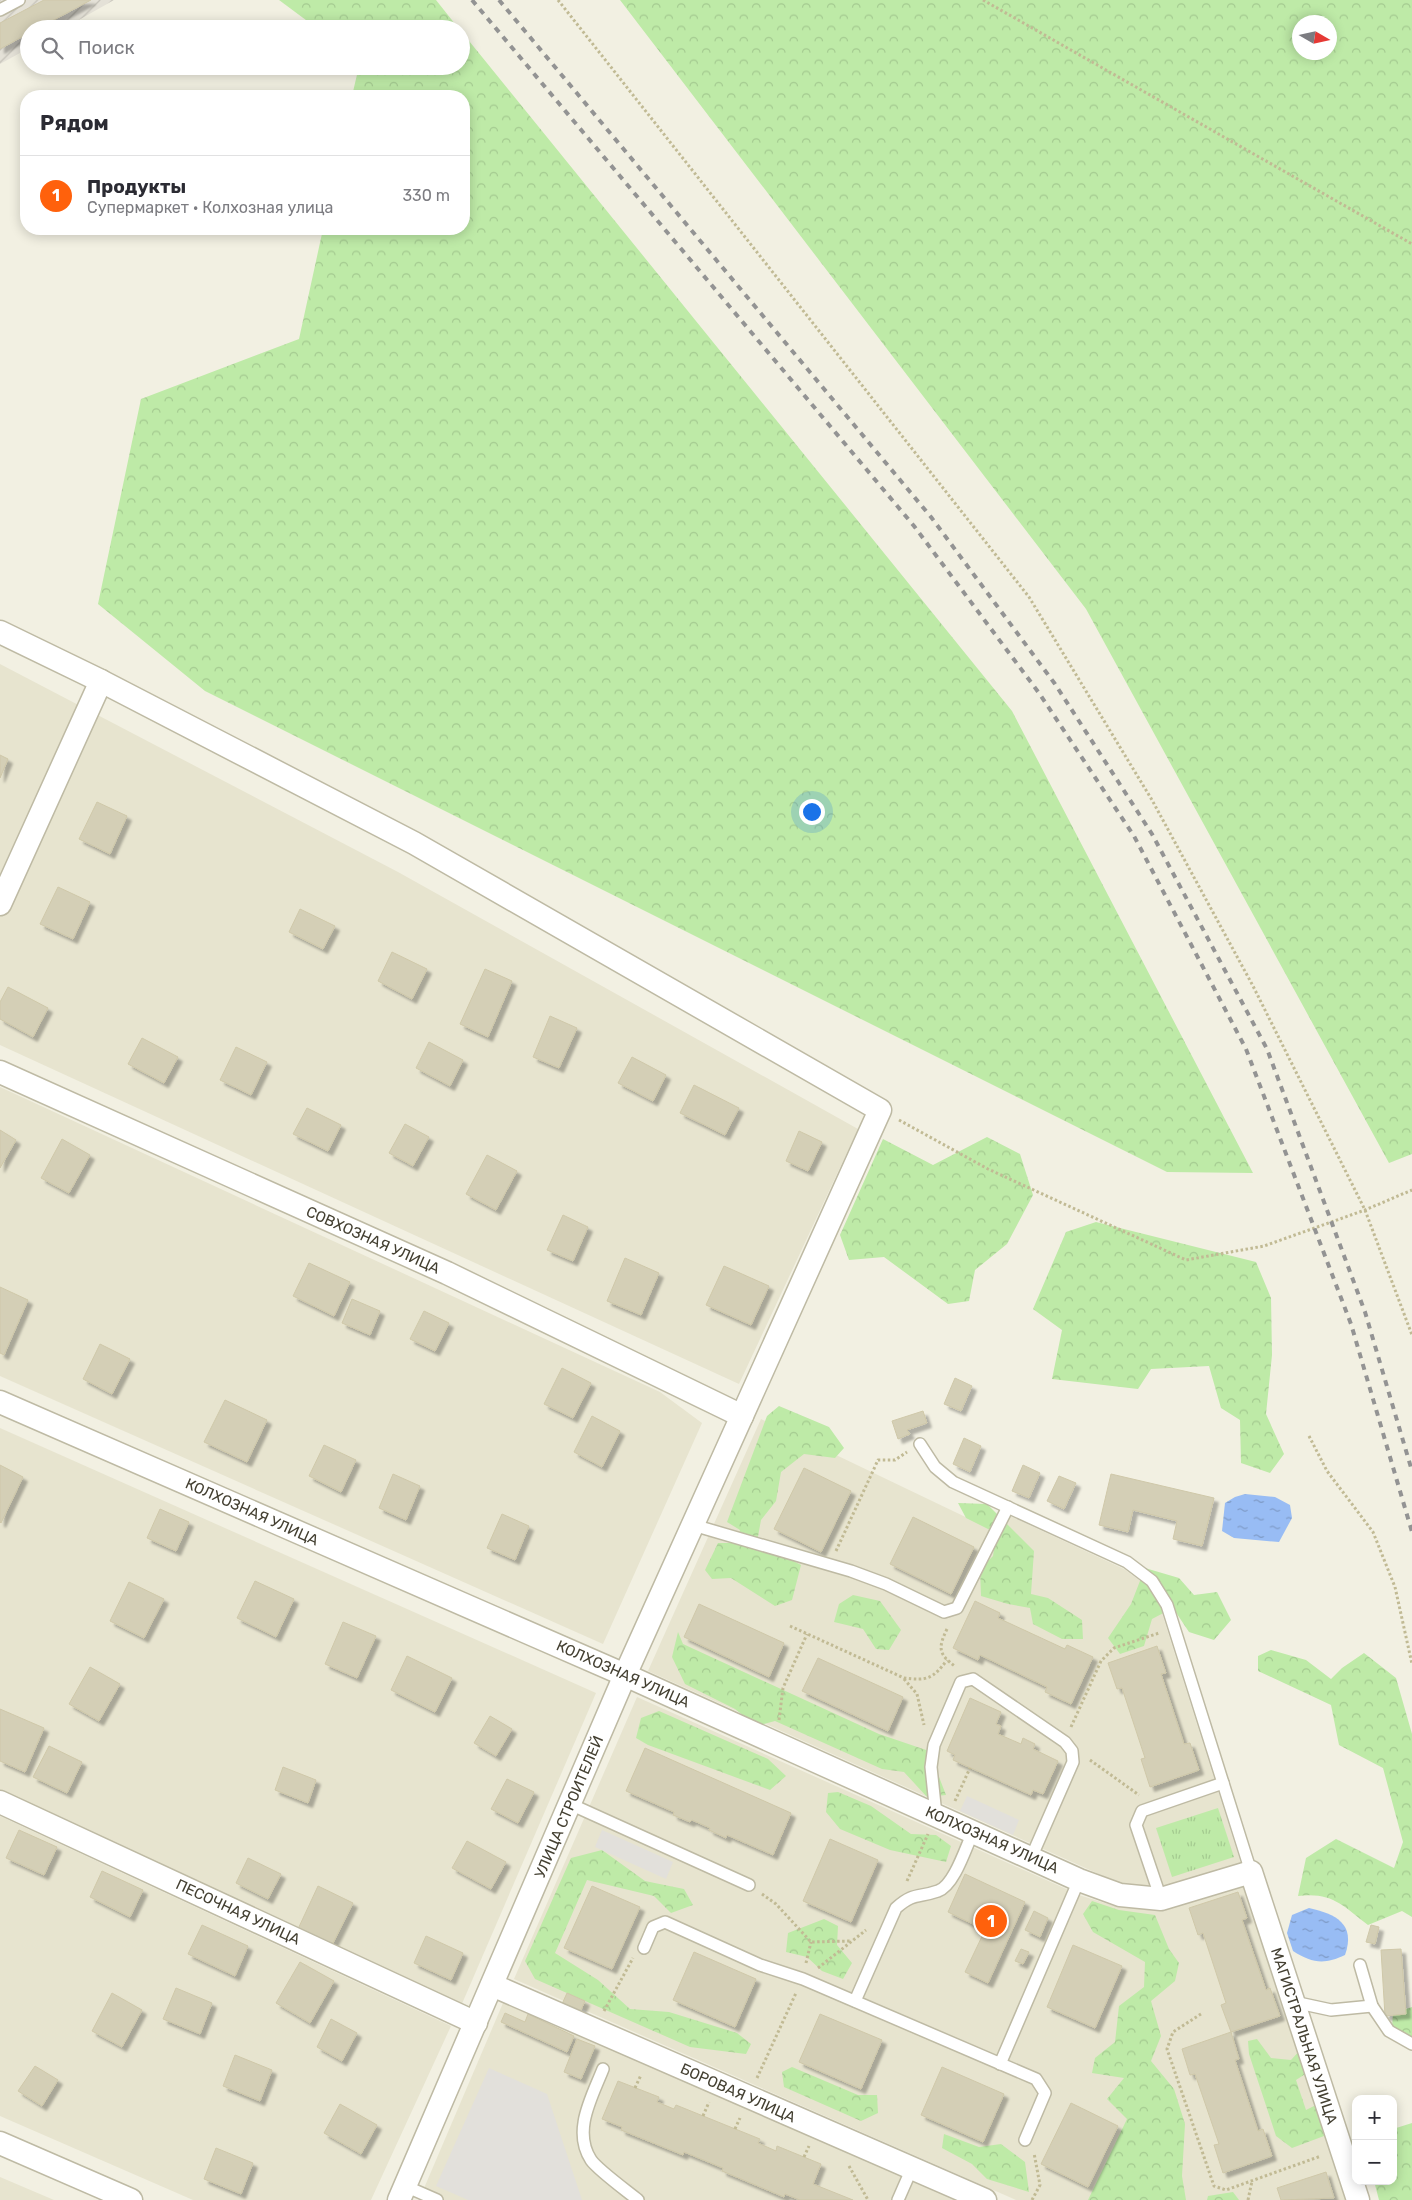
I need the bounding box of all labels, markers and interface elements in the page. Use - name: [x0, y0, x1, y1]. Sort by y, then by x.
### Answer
- north arrow: [1292, 15, 1337, 60]
- search box: [20, 20, 470, 75]
- icon: search: [38, 34, 66, 62]
- text: Поиск: [78, 36, 135, 59]
- text: Рядом: [40, 110, 109, 135]
- text: Продукты: [87, 175, 186, 198]
- text: 1: [52, 186, 60, 205]
- text: 330 m: [402, 186, 450, 205]
- text: Супермаркет · Колхозная улица: [87, 198, 333, 217]
- your location: [799, 799, 825, 825]
- street label: СОВХОЗНАЯ УЛИЦА: [303, 1202, 443, 1278]
- street label: КОЛХОЗНАЯ УЛИЦА: [183, 1474, 321, 1550]
- street label: КОЛХОЗНАЯ УЛИЦА: [554, 1636, 692, 1712]
- street label: УЛИЦА СТРОИТЕЛЕЙ: [531, 1733, 607, 1881]
- street label: КОЛХОЗНАЯ УЛИЦА: [923, 1802, 1061, 1878]
- street label: ПЕСОЧНАЯ УЛИЦА: [173, 1875, 303, 1949]
- pin: 1: [975, 1902, 1007, 1940]
- street label: МАГИСТРАЛЬНАЯ УЛИЦА: [1267, 1946, 1341, 2126]
- street label: БОРОВАЯ УЛИЦА: [678, 2059, 798, 2127]
- map controls: [1352, 2095, 1397, 2185]
- button: +: [1352, 2095, 1397, 2140]
- button: −: [1352, 2140, 1397, 2185]

